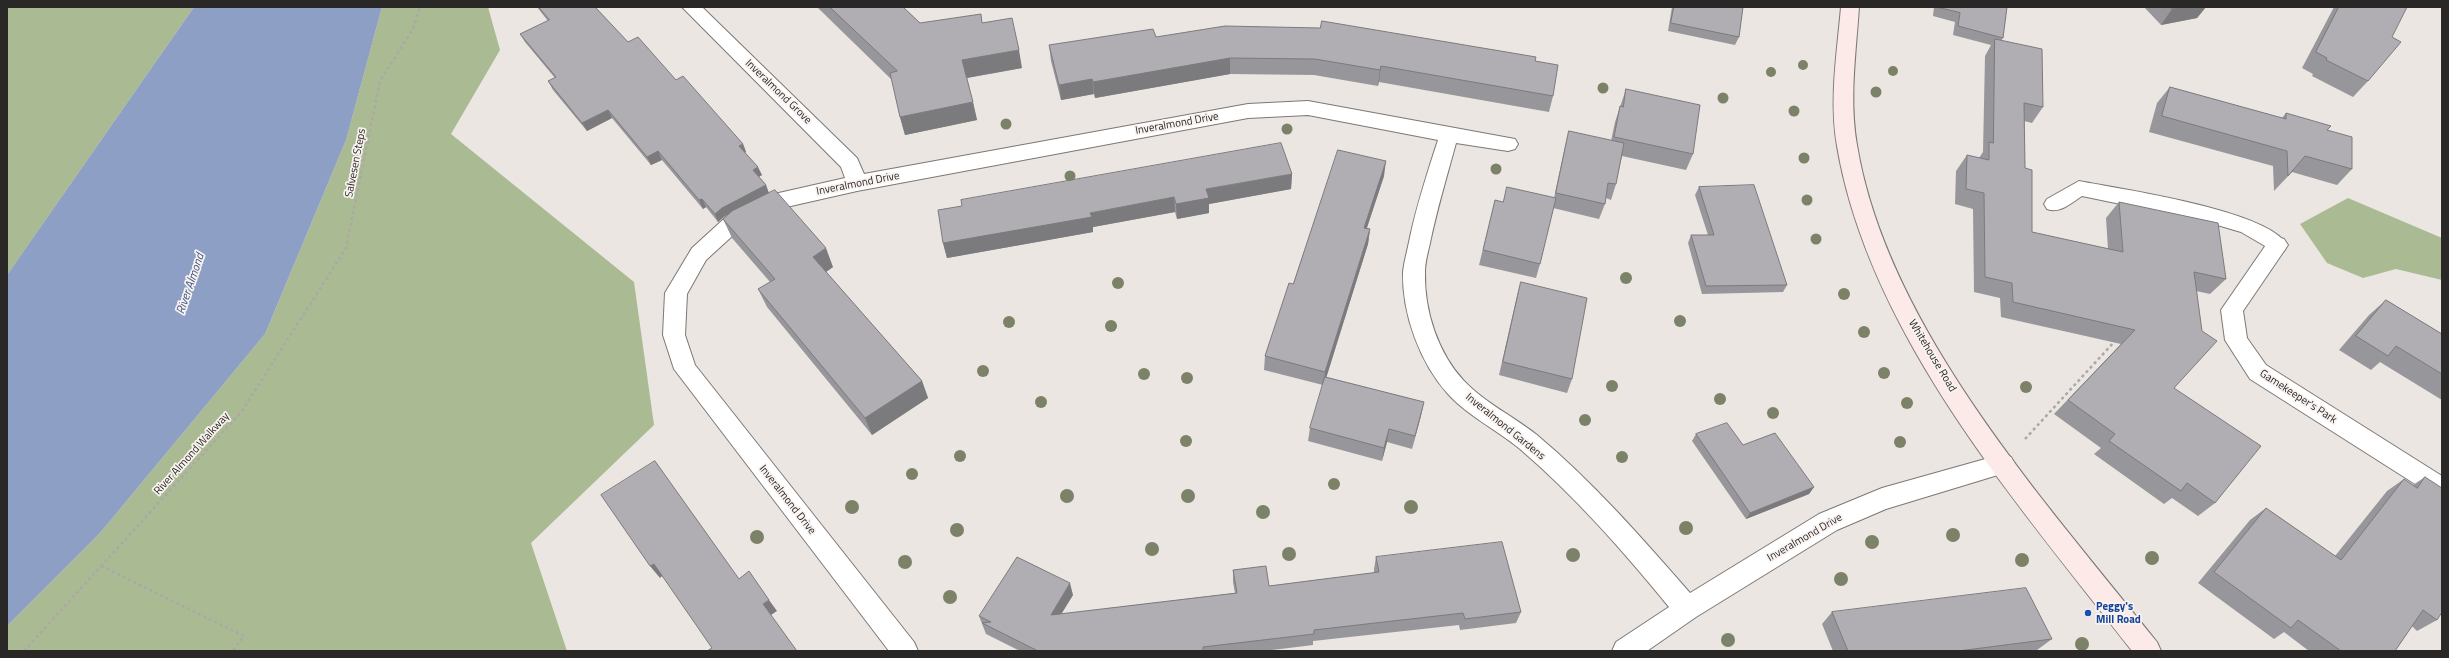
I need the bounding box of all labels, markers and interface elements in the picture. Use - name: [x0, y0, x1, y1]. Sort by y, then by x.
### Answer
- street label: Inveralmond Grove: [742, 57, 814, 127]
- street label: Inveralmond Drive: [1134, 110, 1220, 138]
- street label: Salvesen Steps: [343, 127, 369, 199]
- street label: Inveralmond Drive: [815, 169, 901, 199]
- water label: River Almond: [174, 252, 208, 316]
- street label: Whitehouse Road: [1905, 317, 1959, 395]
- street label: Gamekeeper's Park: [2257, 367, 2339, 427]
- street label: Inveralmond Gardens: [1463, 391, 1547, 463]
- street label: River Almond Walkway: [151, 410, 233, 498]
- street label: Inveralmond Drive: [756, 463, 818, 537]
- street label: Inveralmond Drive: [1765, 511, 1845, 565]
- place label: Peggy's Mill Road: [2096, 600, 2141, 626]
- marker: Peggy's Mill Road: [2083, 608, 2093, 618]

